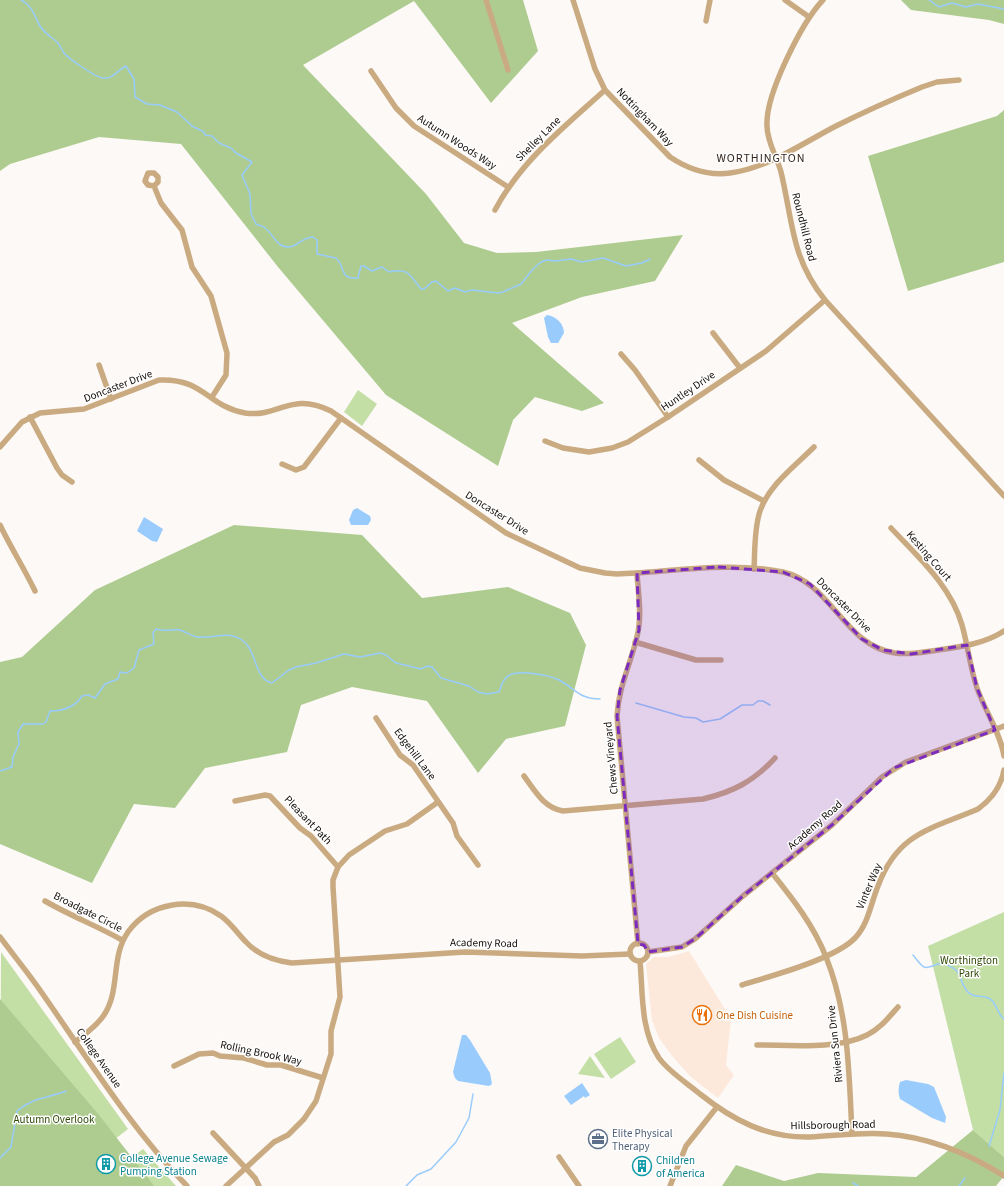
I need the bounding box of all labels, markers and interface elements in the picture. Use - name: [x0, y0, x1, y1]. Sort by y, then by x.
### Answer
- street label: Nottingham Way: [613, 84, 677, 150]
- street label: Autumn Woods Way: [415, 111, 499, 173]
- street label: Shelley Lane: [512, 113, 564, 165]
- district label: WORTHINGTON: [716, 150, 806, 167]
- street label: Roundhill Road: [788, 191, 820, 263]
- street label: Doncaster Drive: [81, 366, 155, 406]
- street label: Huntley Drive: [658, 367, 719, 415]
- street label: Doncaster Drive: [462, 487, 532, 539]
- street label: Kesting Court: [903, 528, 955, 585]
- street label: Doncaster Drive: [813, 574, 875, 636]
- street label: Chews Vineyard: [600, 721, 622, 795]
- street label: Edgehill Lane: [390, 725, 440, 784]
- street label: Pleasant Path: [281, 792, 335, 848]
- street label: Academy Road: [784, 797, 846, 853]
- street label: Vinter Way: [853, 861, 885, 911]
- street label: Broadgate Circle: [51, 888, 126, 936]
- street label: Academy Road: [450, 935, 518, 951]
- park label: Worthington Park: [940, 953, 998, 981]
- restaurant icon: One Dish Cuisine: [691, 1004, 713, 1026]
- street label: Riviera Sun Drive: [823, 1004, 847, 1083]
- place label: One Dish Cuisine: [716, 1008, 793, 1023]
- street label: College Avenue: [73, 1025, 126, 1091]
- street label: Rolling Brook Way: [219, 1037, 303, 1069]
- park label: Autumn Overlook: [14, 1112, 95, 1127]
- street label: Hillsborough Road: [790, 1117, 876, 1133]
- place label: Elite Physical Therapy: [612, 1126, 673, 1154]
- office icon: Elite Physical Therapy: [587, 1128, 609, 1150]
- place label: College Avenue Sewage Pumping Station: [120, 1151, 228, 1179]
- building icon: College Avenue Sewage Pumping Station: [95, 1153, 117, 1175]
- place label: Children of America: [656, 1153, 705, 1181]
- building icon: Children of America: [631, 1155, 653, 1177]

